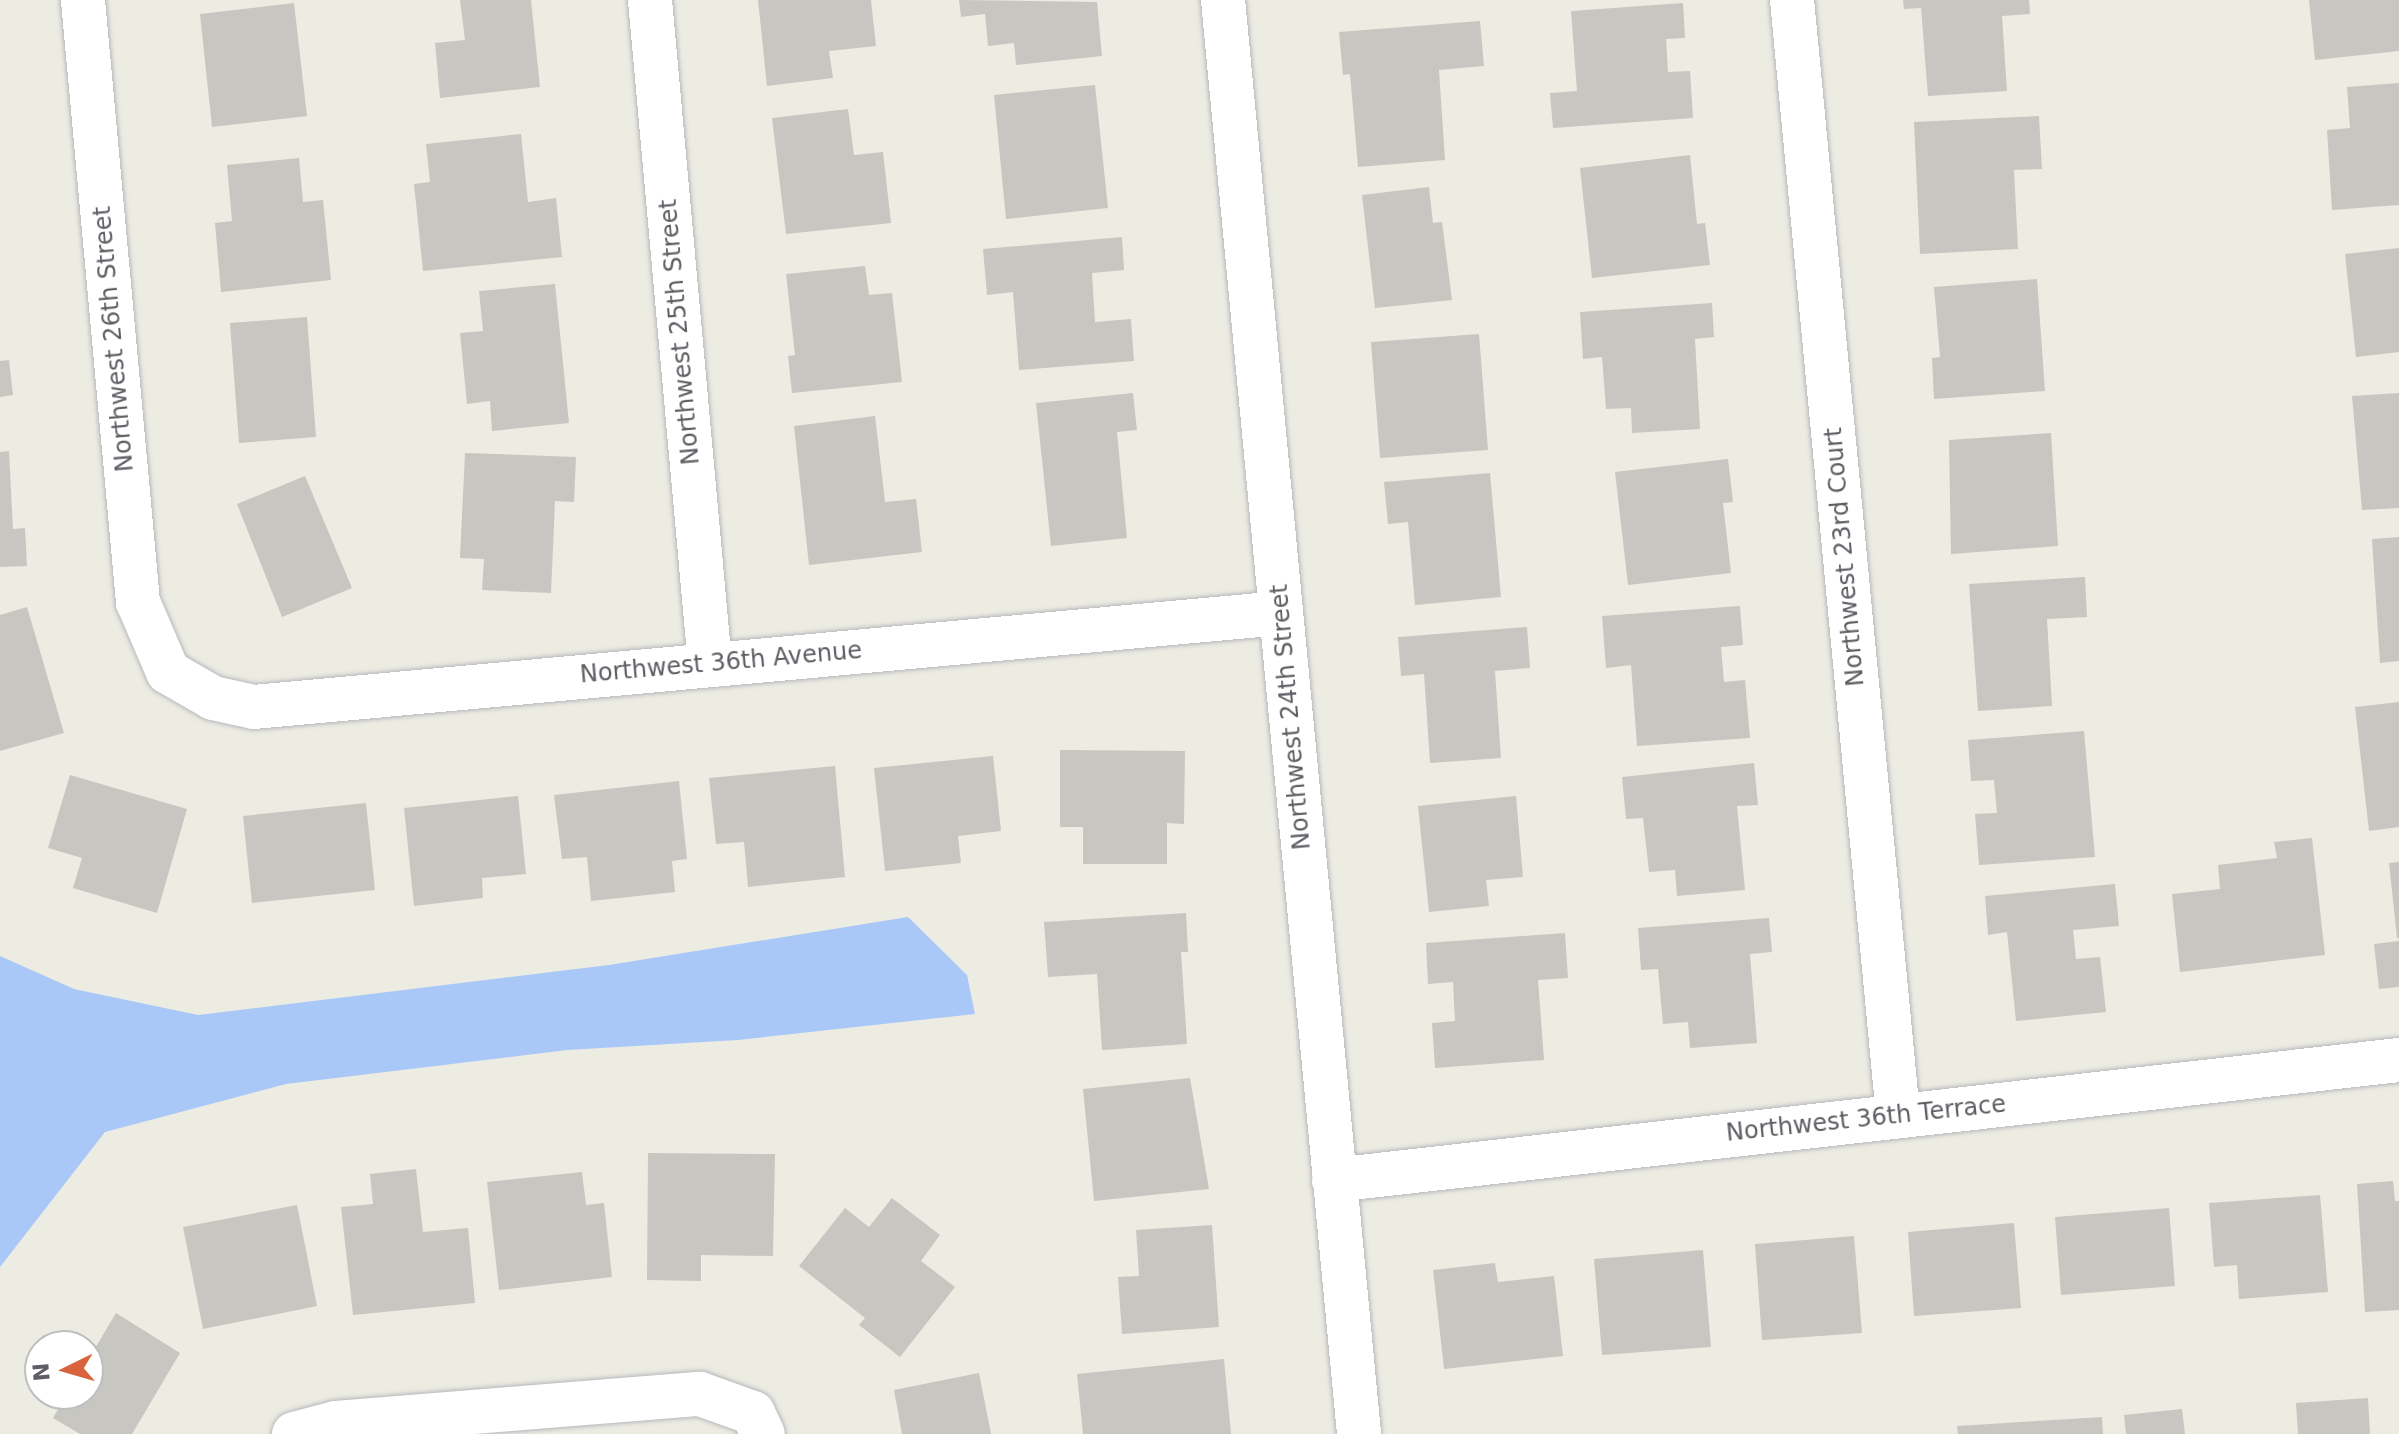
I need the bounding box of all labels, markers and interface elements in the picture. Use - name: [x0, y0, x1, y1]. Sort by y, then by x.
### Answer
- street label: Northwest 25th Street: [654, 198, 706, 466]
- street label: Northwest 26th Street: [88, 205, 140, 473]
- street label: Northwest 23rd Court: [1819, 426, 1871, 688]
- street label: Northwest 24th Street: [1265, 583, 1317, 851]
- street label: Northwest 36th Avenue: [579, 636, 863, 690]
- street label: Northwest 36th Terrace: [1725, 1090, 2007, 1148]
- north arrow: [24, 1330, 104, 1410]
- text: N: [28, 1362, 55, 1382]

